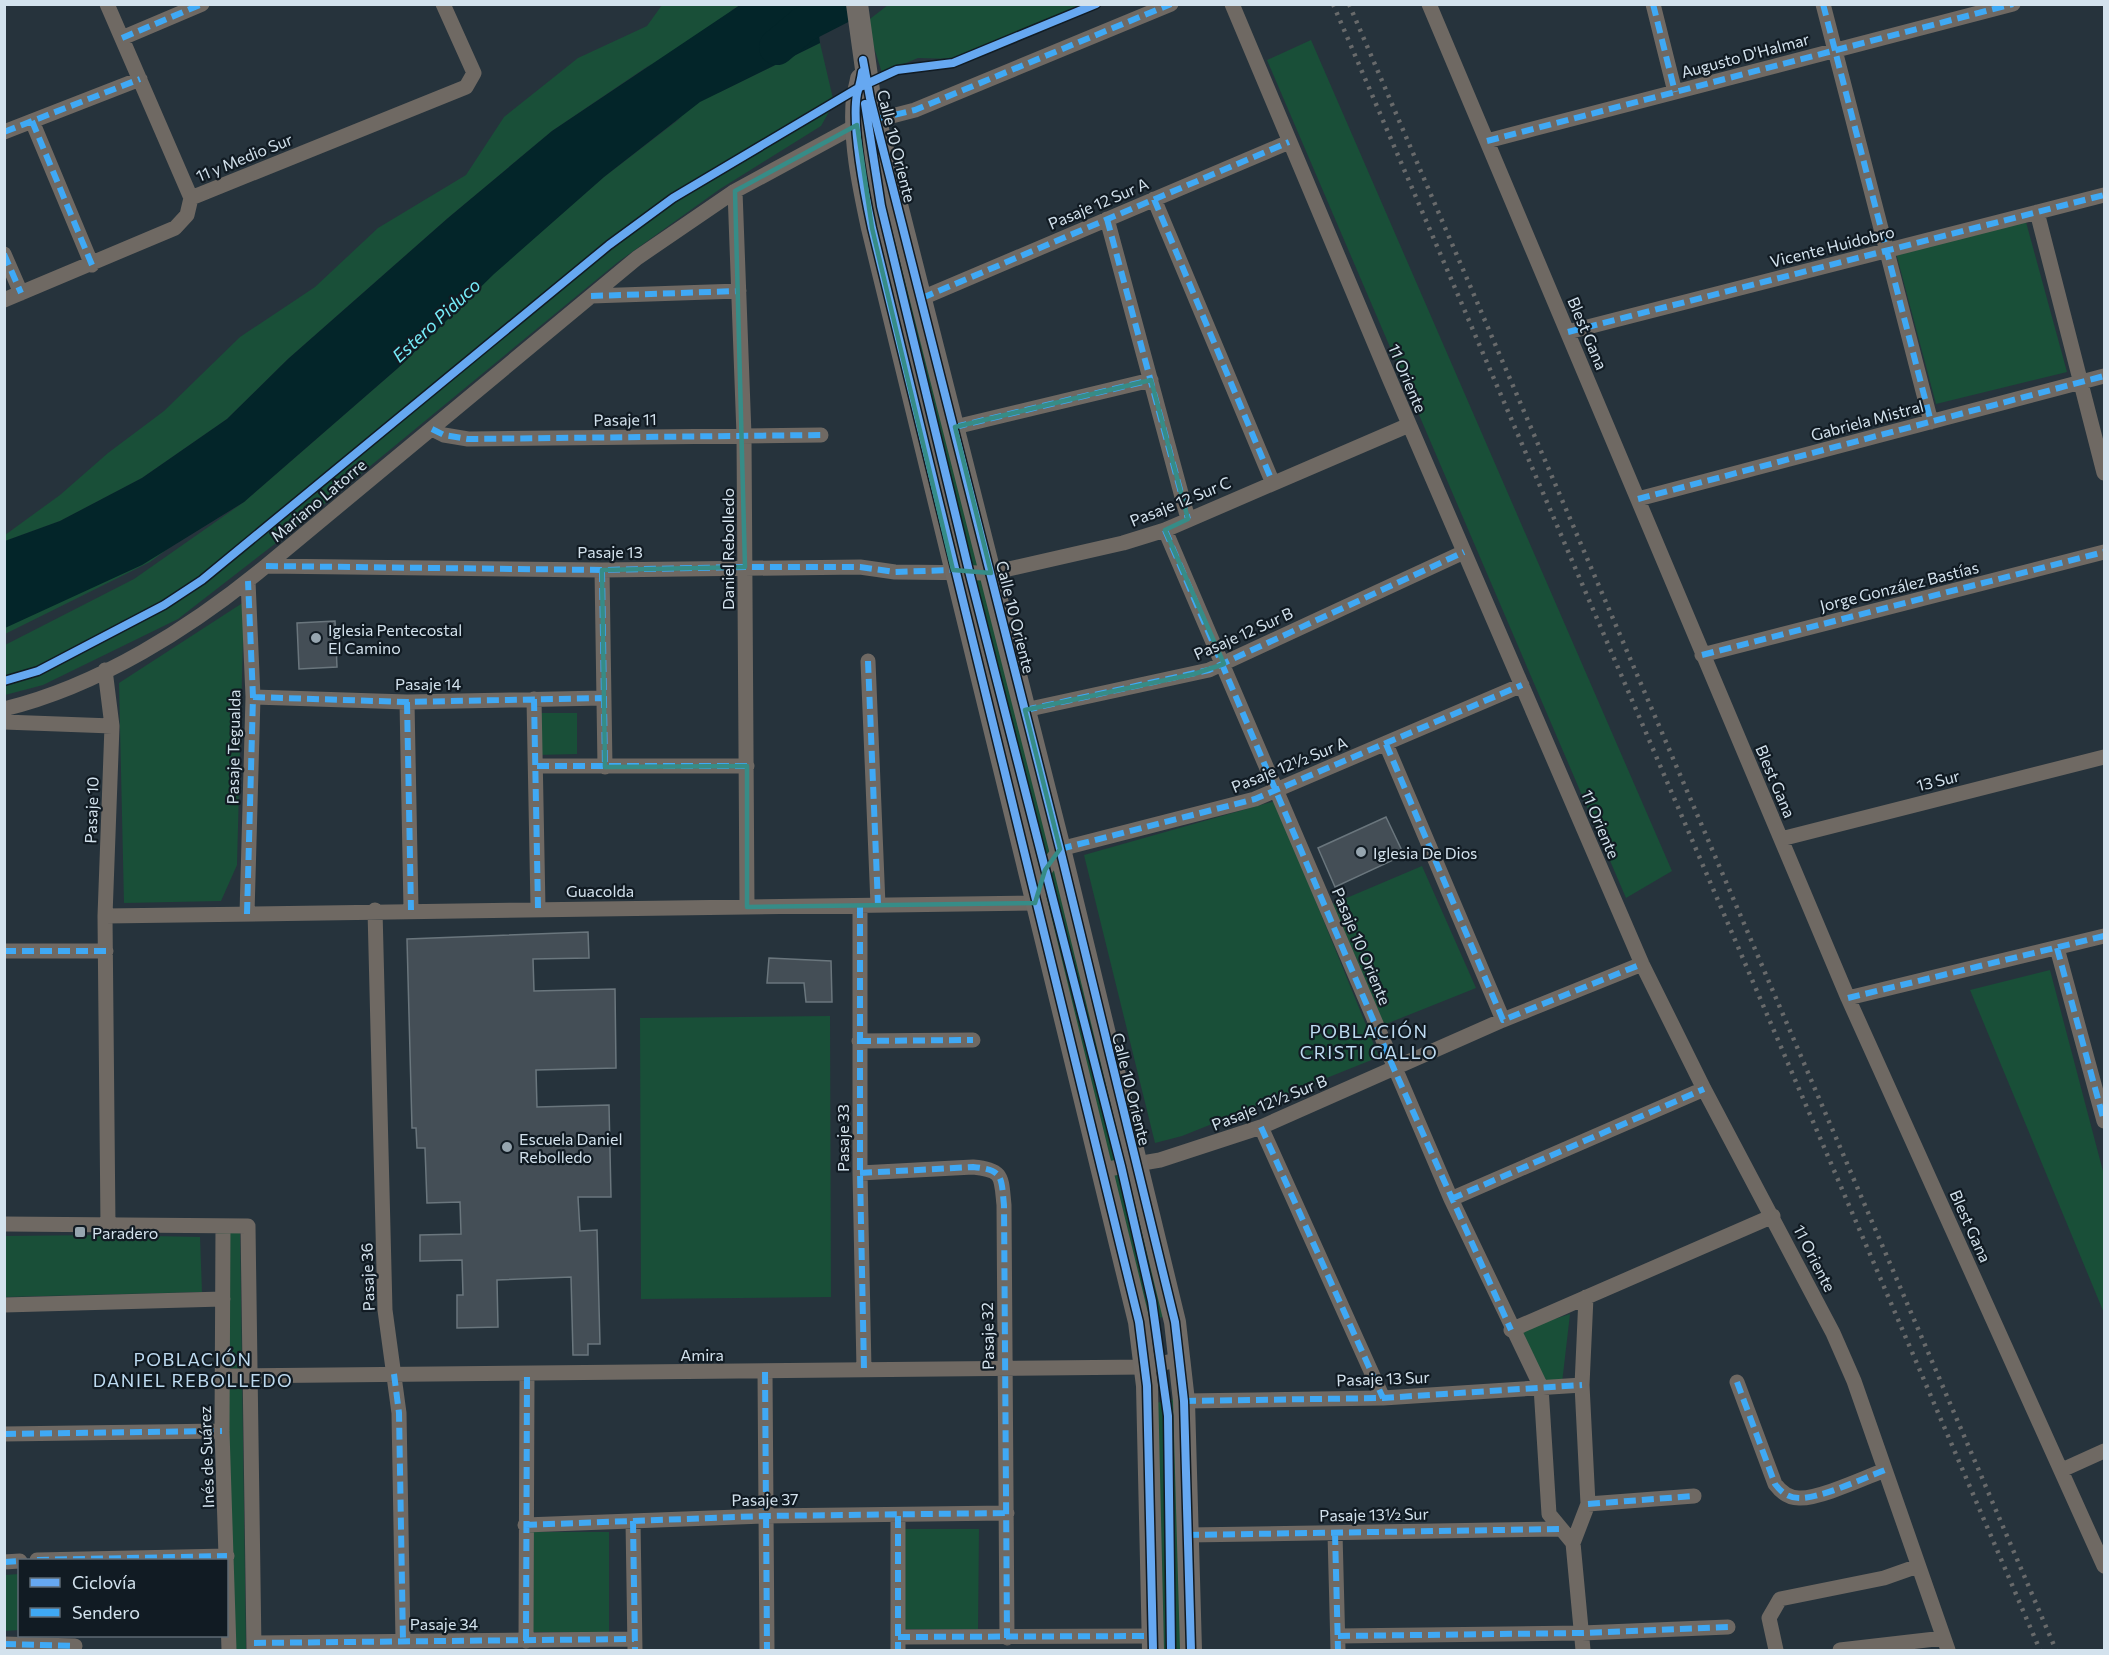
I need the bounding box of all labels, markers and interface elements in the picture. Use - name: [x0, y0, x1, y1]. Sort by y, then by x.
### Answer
- street label: Augusto D'Halmar: [1679, 29, 1812, 81]
- street label: Calle 10 Oriente: [874, 88, 920, 204]
- street label: 11 y Medio Sur: [193, 129, 296, 185]
- street label: Pasaje 12 Sur A: [1045, 173, 1151, 233]
- street label: Vicente Huidobro: [1768, 221, 1896, 271]
- water label: Estero Piduco: [387, 274, 485, 366]
- street label: Blest Gana: [1564, 294, 1612, 372]
- street label: 11 Oriente: [1385, 341, 1431, 415]
- street label: Gabriela Mistral: [1809, 396, 1925, 444]
- street label: Pasaje 11: [593, 409, 657, 429]
- street label: Mariano Latorre: [266, 455, 370, 545]
- street label: Pasaje 12 Sur C: [1127, 472, 1233, 530]
- street label: Daniel Rebolledo: [718, 488, 737, 610]
- street label: Pasaje 13: [577, 542, 643, 561]
- street label: Jorge González Bastías: [1818, 557, 1980, 615]
- street label: Calle 10 Oriente: [993, 559, 1039, 675]
- street label: Pasaje 12 Sur B: [1190, 603, 1296, 663]
- place label: Iglesia Pentecostal El Camino: [328, 620, 462, 657]
- marker: Iglesia Pentecostal El Camino: [309, 631, 323, 645]
- street label: Pasaje 14: [395, 674, 461, 693]
- street label: Pasaje Tegualda: [223, 689, 243, 805]
- street label: Pasaje 12½ Sur A: [1228, 732, 1350, 796]
- street label: Blest Gana: [1752, 742, 1800, 820]
- street label: 13 Sur: [1914, 765, 1962, 795]
- street label: Pasaje 10: [80, 776, 102, 844]
- street label: 11 Oriente: [1578, 787, 1624, 861]
- place label: Iglesia De Dios: [1373, 843, 1477, 862]
- marker: Iglesia De Dios: [1354, 845, 1368, 859]
- street label: Guacolda: [566, 881, 634, 900]
- street label: Pasaje 10 Oriente: [1329, 884, 1395, 1008]
- district label: POBLACIÓN CRISTI GALLO: [1300, 1020, 1438, 1063]
- street label: Calle 10 Oriente: [1109, 1031, 1155, 1147]
- street label: Pasaje 12½ Sur B: [1209, 1070, 1329, 1134]
- street label: Pasaje 33: [833, 1104, 852, 1172]
- place label: Escuela Daniel Rebolledo: [519, 1129, 622, 1166]
- marker: Escuela Daniel Rebolledo: [500, 1140, 514, 1154]
- street label: Blest Gana: [1947, 1187, 1995, 1265]
- street label: 11 Oriente: [1790, 1221, 1840, 1295]
- place label: Paradero: [92, 1223, 158, 1242]
- marker: Paradero: [73, 1225, 87, 1239]
- street label: Pasaje 36: [356, 1242, 378, 1312]
- street label: Pasaje 32: [977, 1302, 997, 1370]
- street label: Amira: [680, 1345, 724, 1364]
- district label: POBLACIÓN DANIEL REBOLLEDO: [93, 1348, 293, 1391]
- street label: Pasaje 13 Sur: [1336, 1367, 1431, 1389]
- street label: Inés de Suárez: [195, 1406, 217, 1508]
- street label: Pasaje 37: [731, 1489, 799, 1509]
- street label: Pasaje 13½ Sur: [1319, 1504, 1430, 1524]
- legend: [18, 1559, 228, 1637]
- text: Ciclovía: [72, 1571, 136, 1593]
- text: Sendero: [72, 1601, 140, 1623]
- street label: Pasaje 34: [410, 1614, 479, 1633]

